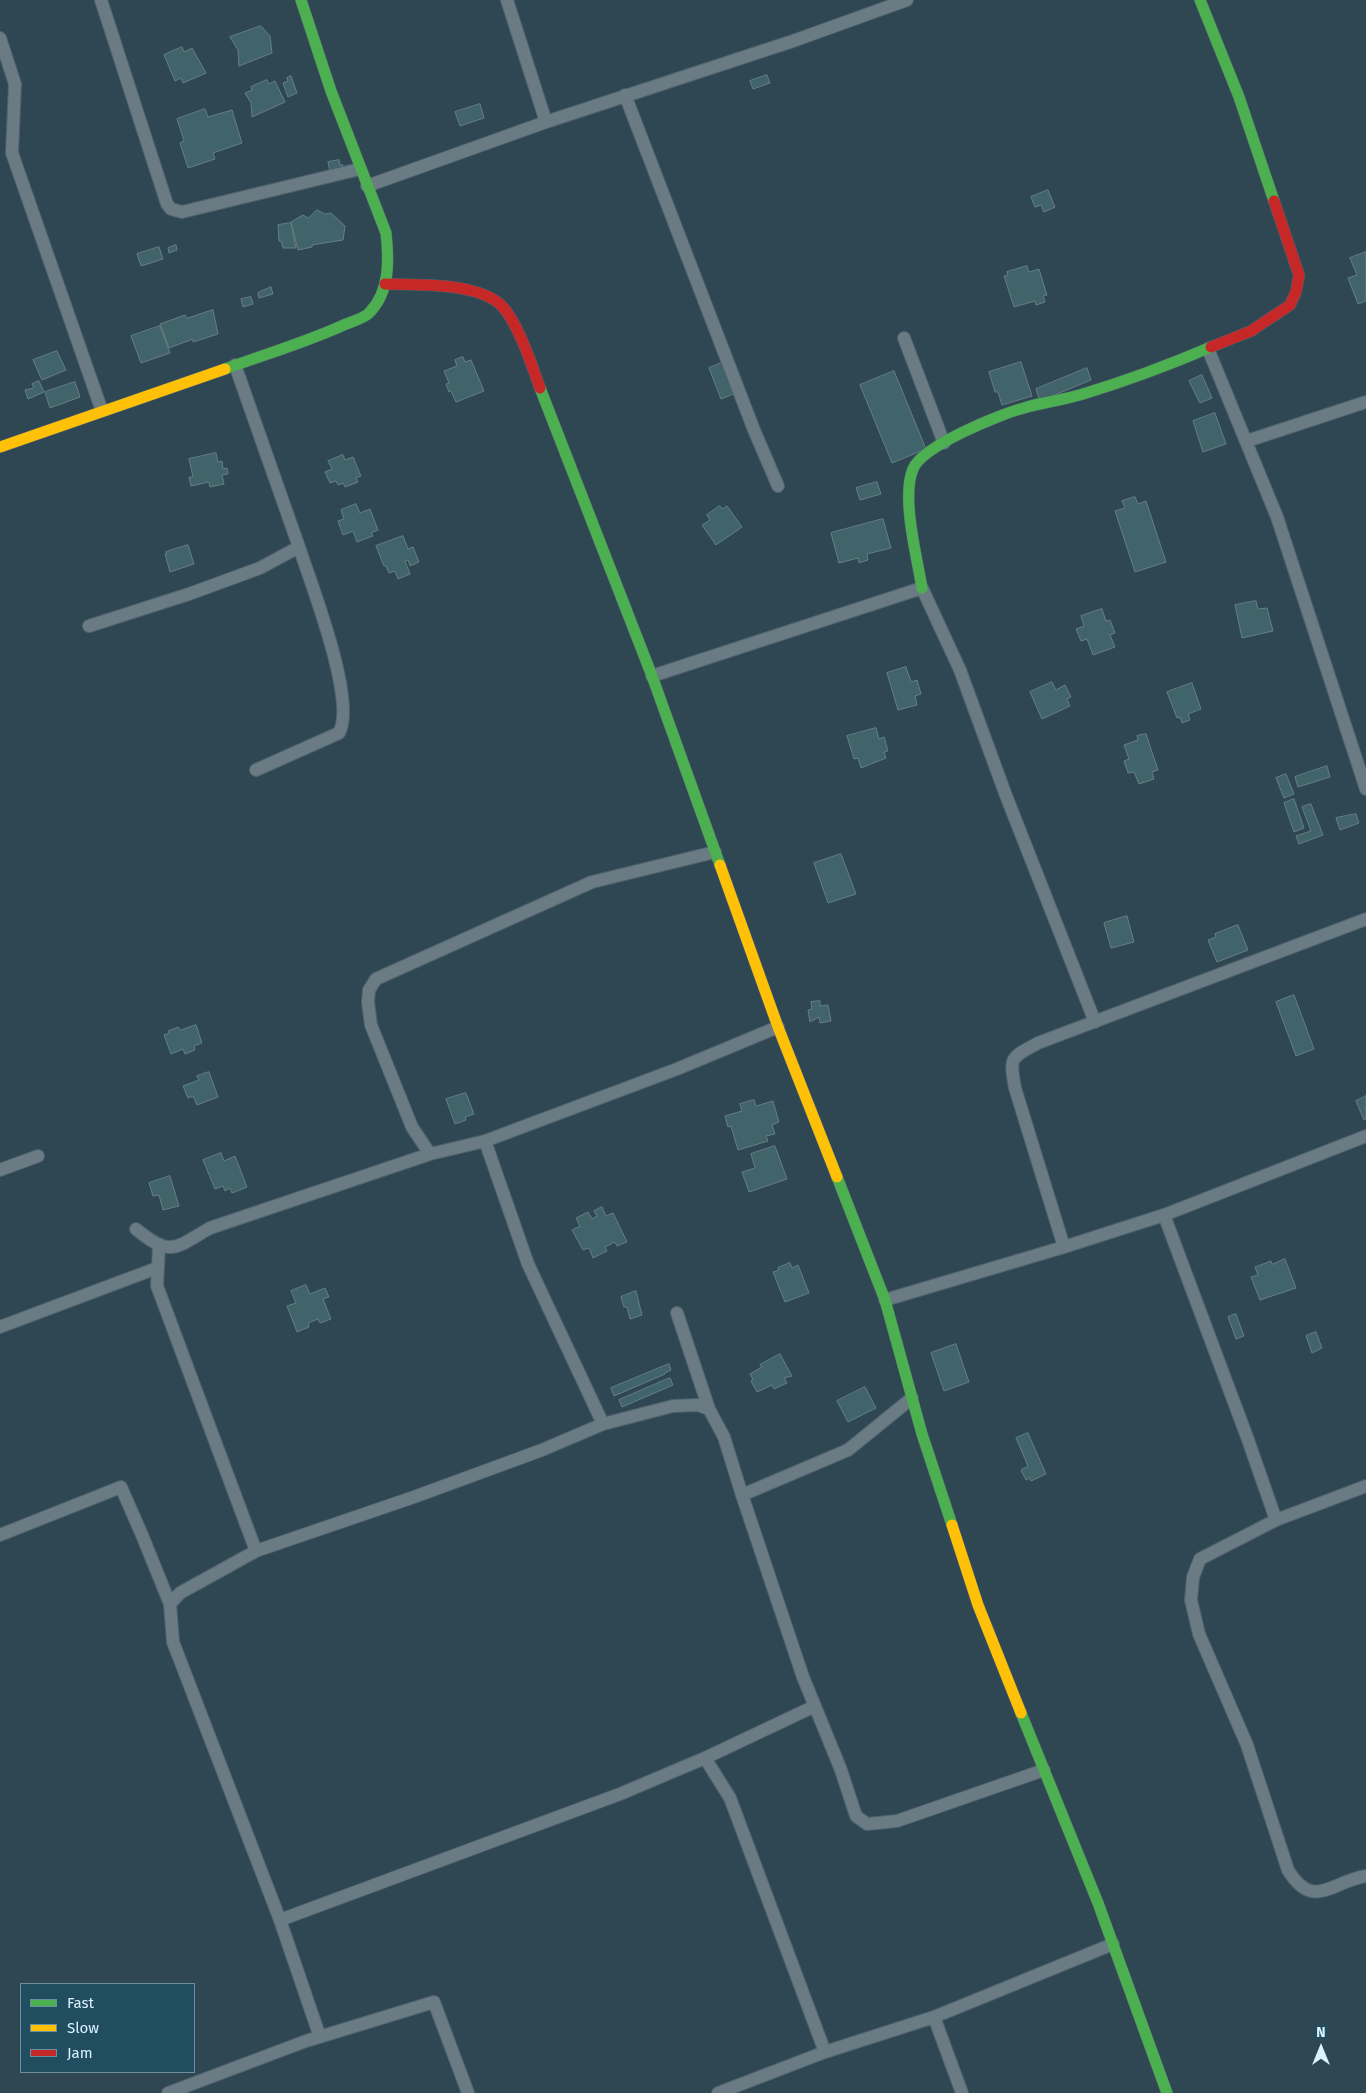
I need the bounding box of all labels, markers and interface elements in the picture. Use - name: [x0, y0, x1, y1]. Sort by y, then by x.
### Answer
- legend: [20, 1983, 195, 2073]
- text: Fast: [67, 1994, 94, 2012]
- text: Slow: [67, 2019, 99, 2037]
- north arrow: [1296, 2023, 1346, 2073]
- text: N: [1316, 2024, 1326, 2041]
- text: Jam: [67, 2044, 93, 2062]

